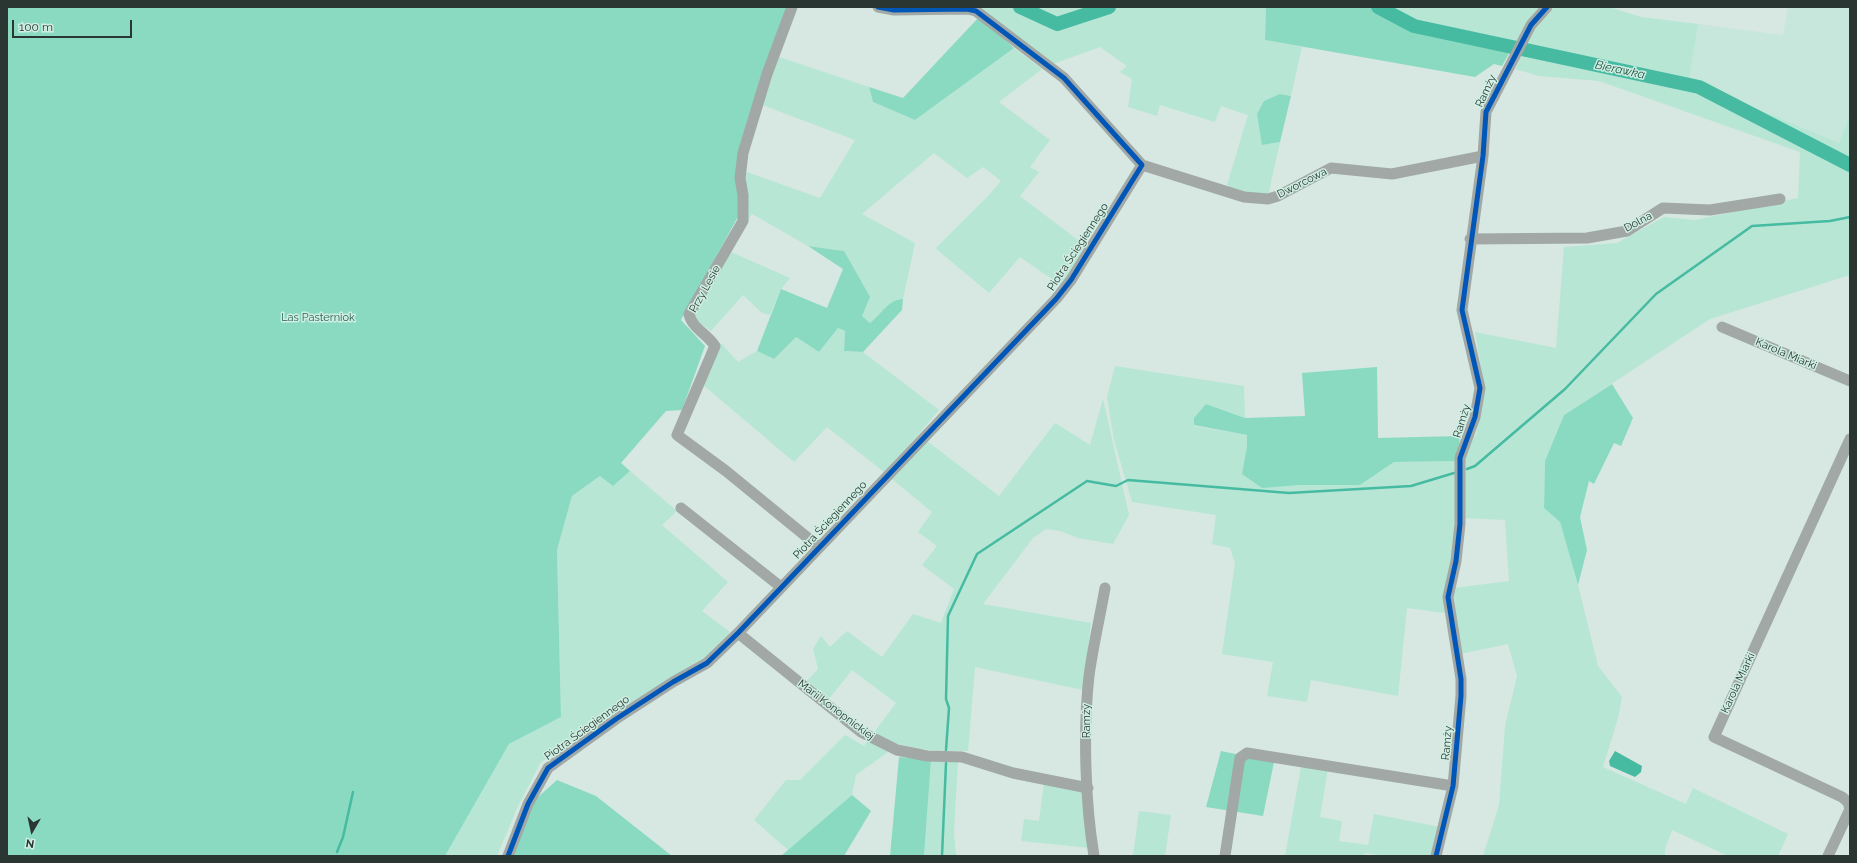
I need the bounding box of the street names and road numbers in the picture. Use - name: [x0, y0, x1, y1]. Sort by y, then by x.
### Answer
- street label: Ramży: [1473, 73, 1499, 109]
- street label: Dworcowa: [1275, 165, 1329, 201]
- street label: Piotra Ściegiennego: [1045, 201, 1111, 293]
- street label: Dolna: [1622, 209, 1654, 235]
- street label: Przy Lesie: [687, 263, 723, 315]
- street label: Karola Miarki: [1753, 335, 1819, 373]
- street label: Ramży: [1451, 403, 1473, 439]
- street label: Piotra Ściegiennego: [790, 478, 870, 562]
- street label: Karola Miarki: [1718, 651, 1758, 715]
- street label: Marii Konopnickiej: [795, 677, 877, 743]
- street label: Piotra Ściegiennego: [542, 693, 632, 763]
- street label: Ramży: [1080, 704, 1094, 738]
- street label: Ramży: [1439, 725, 1455, 761]

